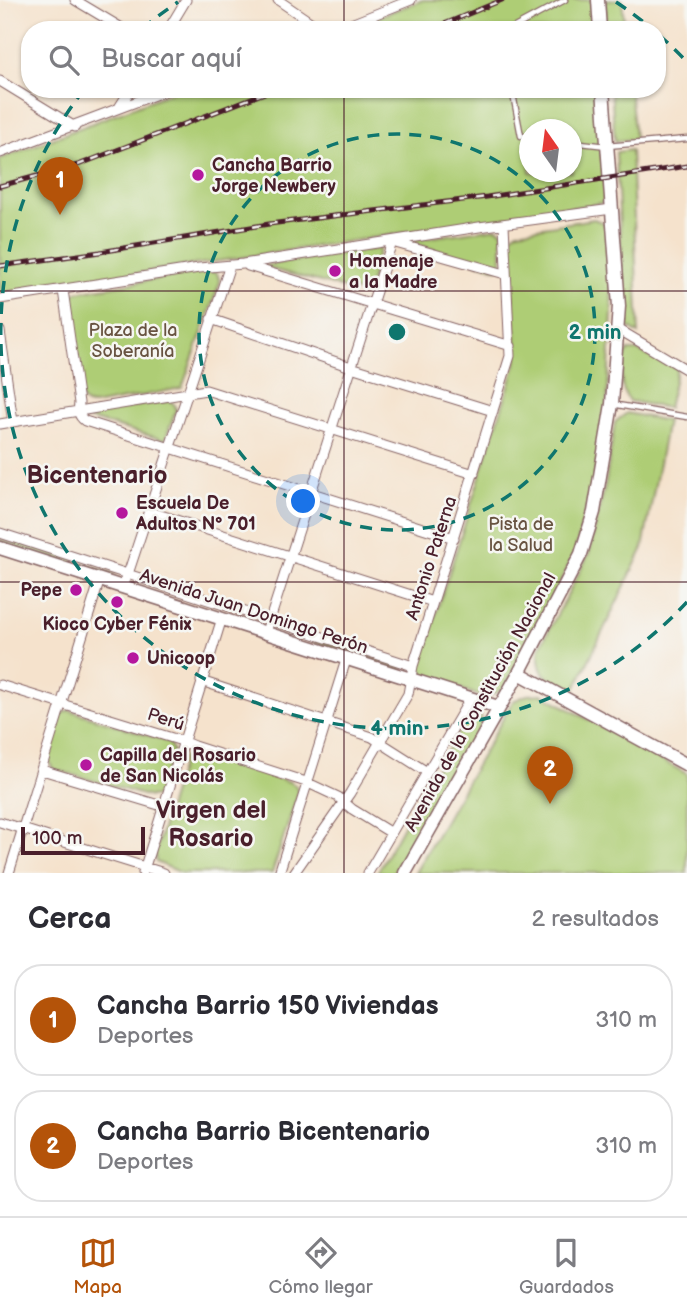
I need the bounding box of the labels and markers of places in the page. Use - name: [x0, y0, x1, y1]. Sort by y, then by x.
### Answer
- place label: Cancha Barrio Jorge Newbery: [212, 155, 337, 197]
- pin: 1: [37, 157, 83, 215]
- marker: Cancha Barrio Jorge Newbery: [190, 167, 206, 183]
- place label: Homenaje a la Madre: [349, 251, 437, 293]
- marker: Homenaje a la Madre: [327, 263, 343, 279]
- centre of rings: [385, 320, 409, 344]
- place label: Escuela De Adultos Nº 701: [135, 493, 256, 535]
- marker: Escuela De Adultos Nº 701: [114, 505, 130, 521]
- place label: Pepe: [21, 580, 62, 601]
- marker: Pepe: [68, 582, 84, 598]
- marker: Kioco Cyber Fénix: [109, 594, 125, 610]
- place label: Kioco Cyber Fénix: [43, 614, 192, 635]
- place label: Unicoop: [147, 648, 215, 669]
- marker: Unicoop: [125, 650, 141, 666]
- place label: Capilla del Rosario de San Nicolás: [100, 745, 256, 787]
- pin: 2: [527, 746, 573, 804]
- marker: Capilla del Rosario de San Nicolás: [78, 757, 94, 773]

